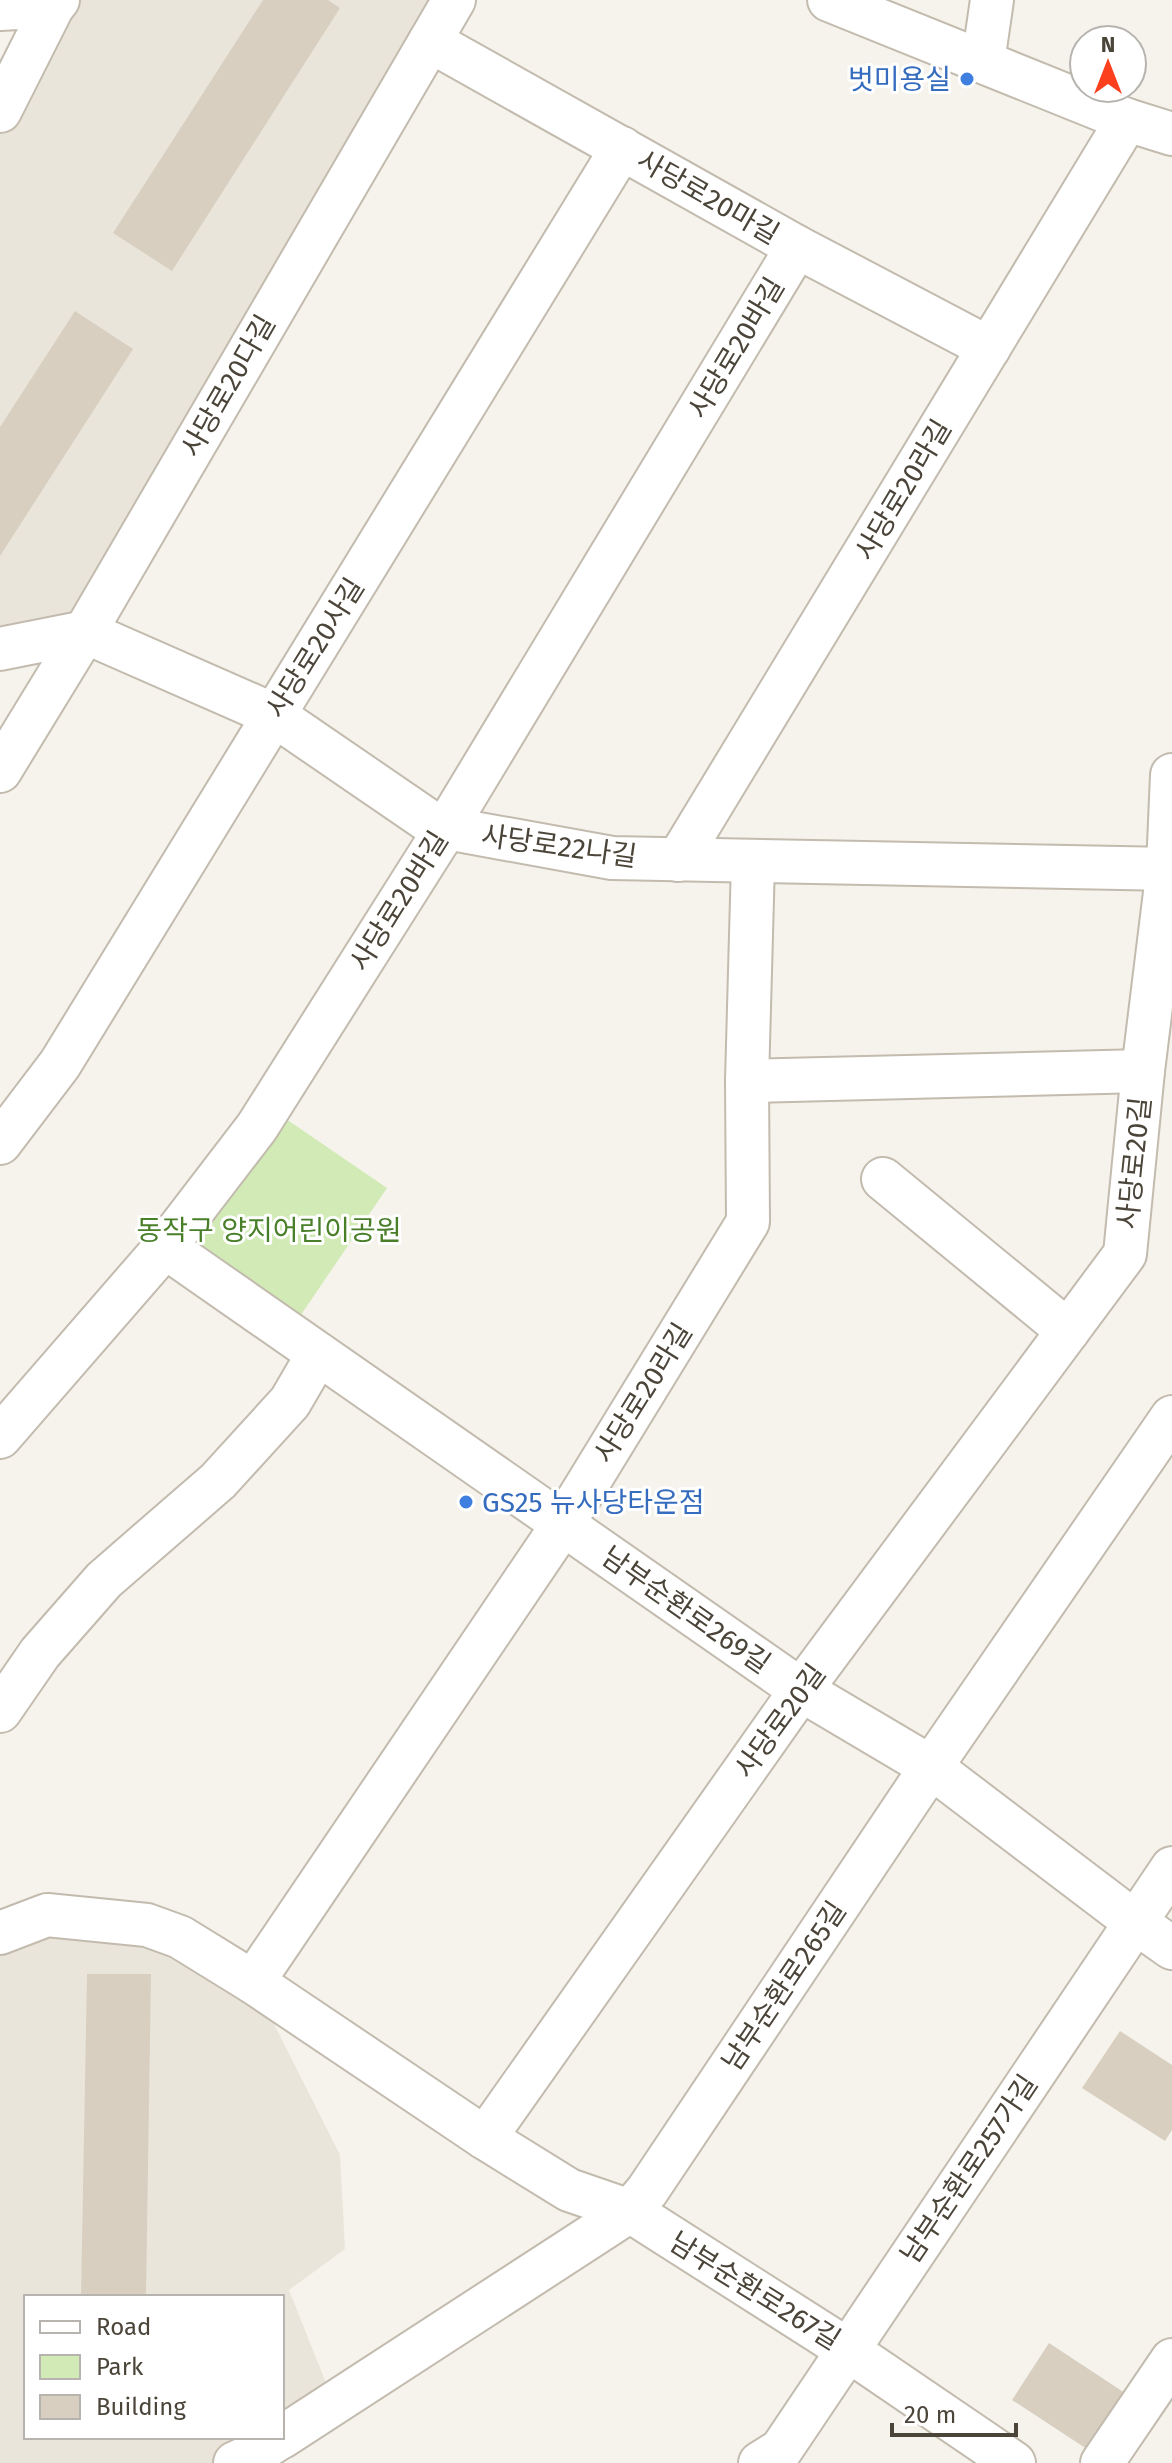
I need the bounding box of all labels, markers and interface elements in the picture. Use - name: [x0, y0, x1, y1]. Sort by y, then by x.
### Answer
- north arrow: [1068, 24, 1148, 104]
- text: N: [1101, 31, 1115, 58]
- place label: 벗미용실: [848, 63, 951, 96]
- marker: 벗미용실: [958, 70, 976, 88]
- street label: 사당로20마길: [631, 143, 785, 251]
- street label: 사당로20바길: [681, 272, 791, 424]
- street label: 사당로20다길: [174, 309, 282, 463]
- street label: 사당로20라길: [848, 414, 958, 566]
- street label: 사당로20사길: [259, 572, 371, 724]
- street label: 사당로22나길: [479, 819, 639, 873]
- street label: 사당로20바길: [343, 825, 455, 977]
- street label: 사당로20길: [1111, 1095, 1157, 1231]
- park label: 동작구 양지어린이공원: [136, 1214, 402, 1247]
- street label: 사당로20라길: [587, 1317, 699, 1469]
- place label: GS25 뉴사당타운점: [482, 1486, 705, 1519]
- marker: GS25 뉴사당타운점: [457, 1493, 475, 1511]
- street label: 남부순환로269길: [596, 1540, 776, 1680]
- street label: 사당로20길: [728, 1658, 832, 1784]
- street label: 남부순환로265길: [715, 1895, 853, 2077]
- street label: 남부순환로257가길: [894, 2069, 1044, 2269]
- street label: 남부순환로267길: [664, 2225, 846, 2357]
- legend: [24, 2295, 284, 2439]
- text: Road: [96, 2313, 151, 2341]
- text: Park: [96, 2353, 144, 2381]
- scale bar: [892, 2387, 1016, 2437]
- text: Building: [96, 2393, 186, 2421]
- text: 20 m: [904, 2401, 956, 2429]

